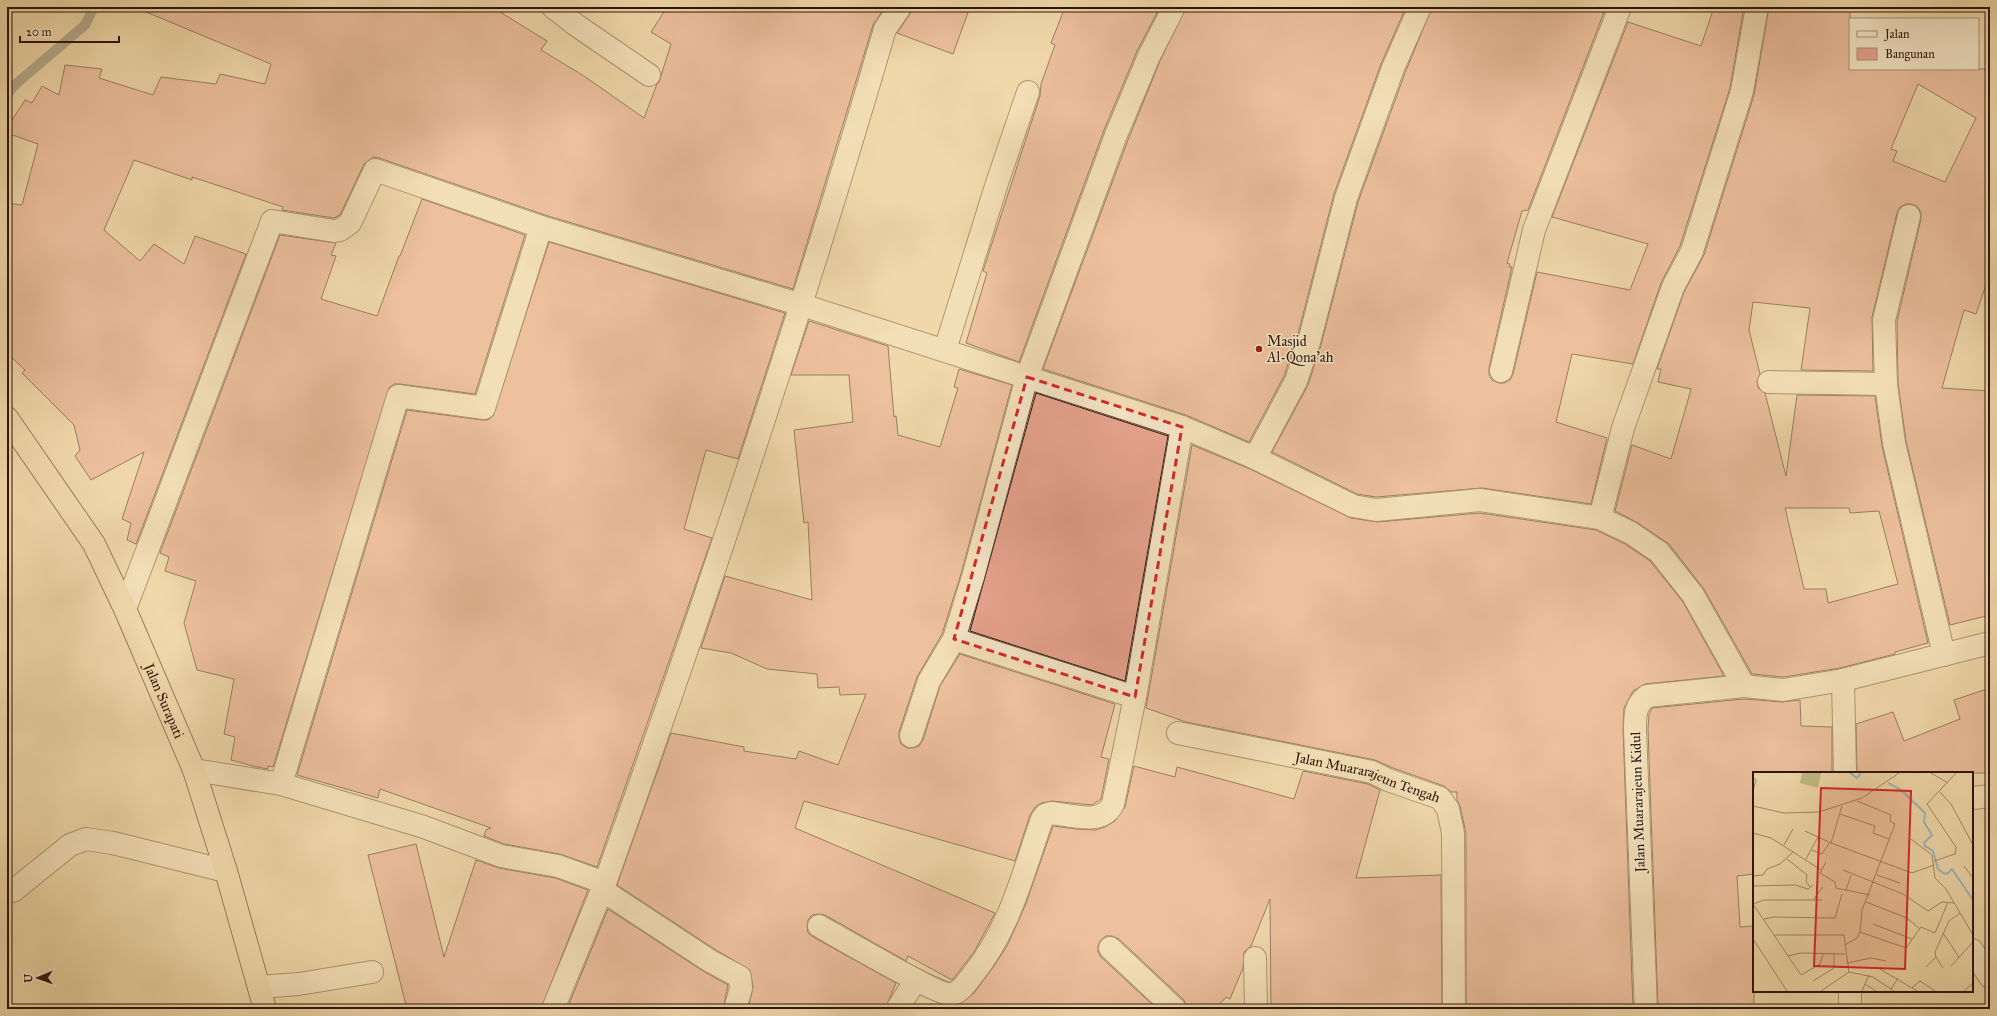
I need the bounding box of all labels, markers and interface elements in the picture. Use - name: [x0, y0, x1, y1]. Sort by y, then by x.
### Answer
- scale bar: [20, 18, 119, 44]
- legend: [1849, 18, 1979, 70]
- text: 20 m: [26, 25, 52, 39]
- text: Jalan: [1883, 27, 1910, 42]
- text: Bangunan: [1885, 47, 1935, 62]
- place label: Masjid Al-Qona'ah: [1266, 333, 1334, 366]
- marker: Masjid Al-Qona'ah: [1254, 344, 1264, 354]
- street label: Jalan Surapati: [139, 659, 188, 741]
- street label: Jalan Muararajeun Kidul: [1627, 731, 1650, 875]
- street label: Jalan Muararajeun Tengah: [1291, 748, 1443, 806]
- inset map: [1753, 772, 1973, 992]
- north arrow: [18, 958, 58, 998]
- text: U: [22, 973, 35, 983]

